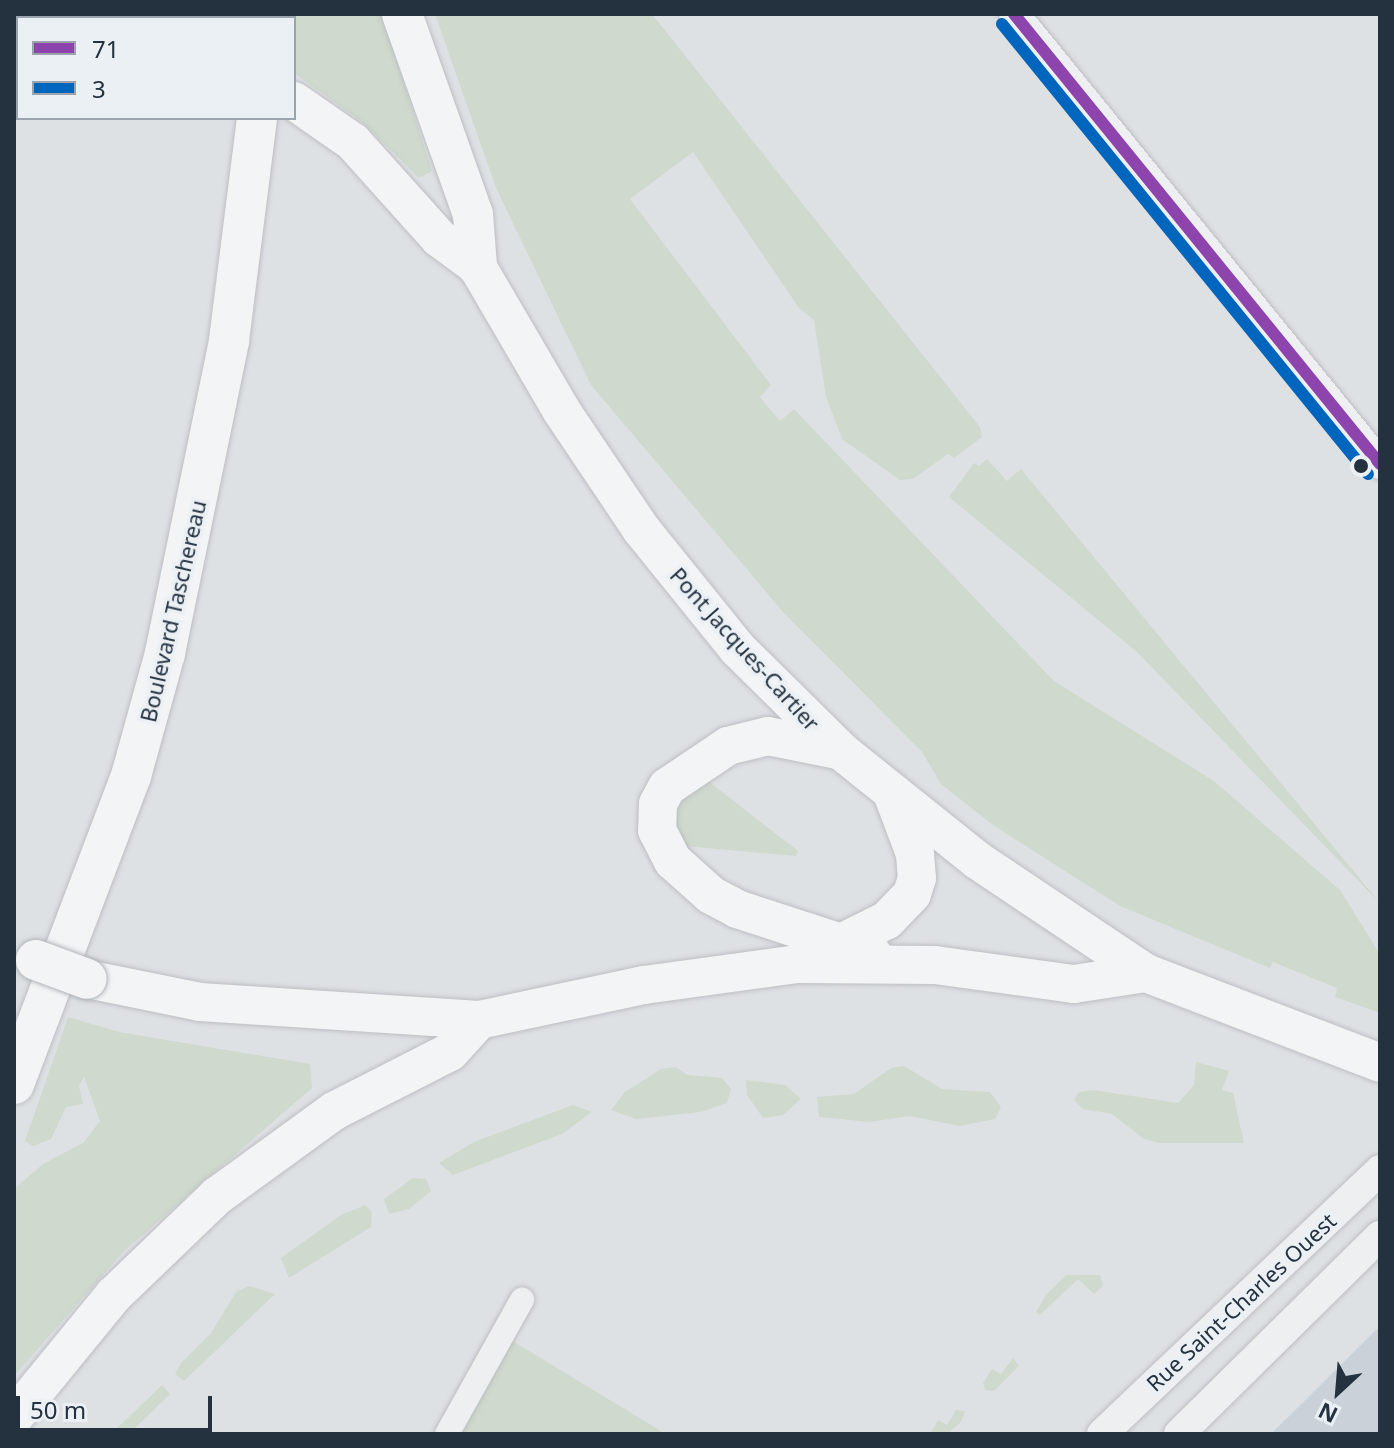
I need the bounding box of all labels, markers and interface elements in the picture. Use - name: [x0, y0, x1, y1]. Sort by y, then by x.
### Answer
- legend: [16, 16, 296, 120]
- text: 71: [92, 32, 119, 65]
- text: 3: [92, 72, 106, 105]
- unlabelled marker: [1353, 458, 1369, 474]
- street label: Boulevard Taschereau: [135, 497, 211, 725]
- street label: Pont Jacques-Cartier: [665, 562, 825, 736]
- street label: Rue Saint-Charles Ouest: [1141, 1207, 1341, 1397]
- north arrow: [1298, 1352, 1378, 1432]
- scale bar: [20, 1380, 216, 1430]
- text: 50 m: [30, 1393, 86, 1426]
- text: N: [1313, 1396, 1342, 1431]

